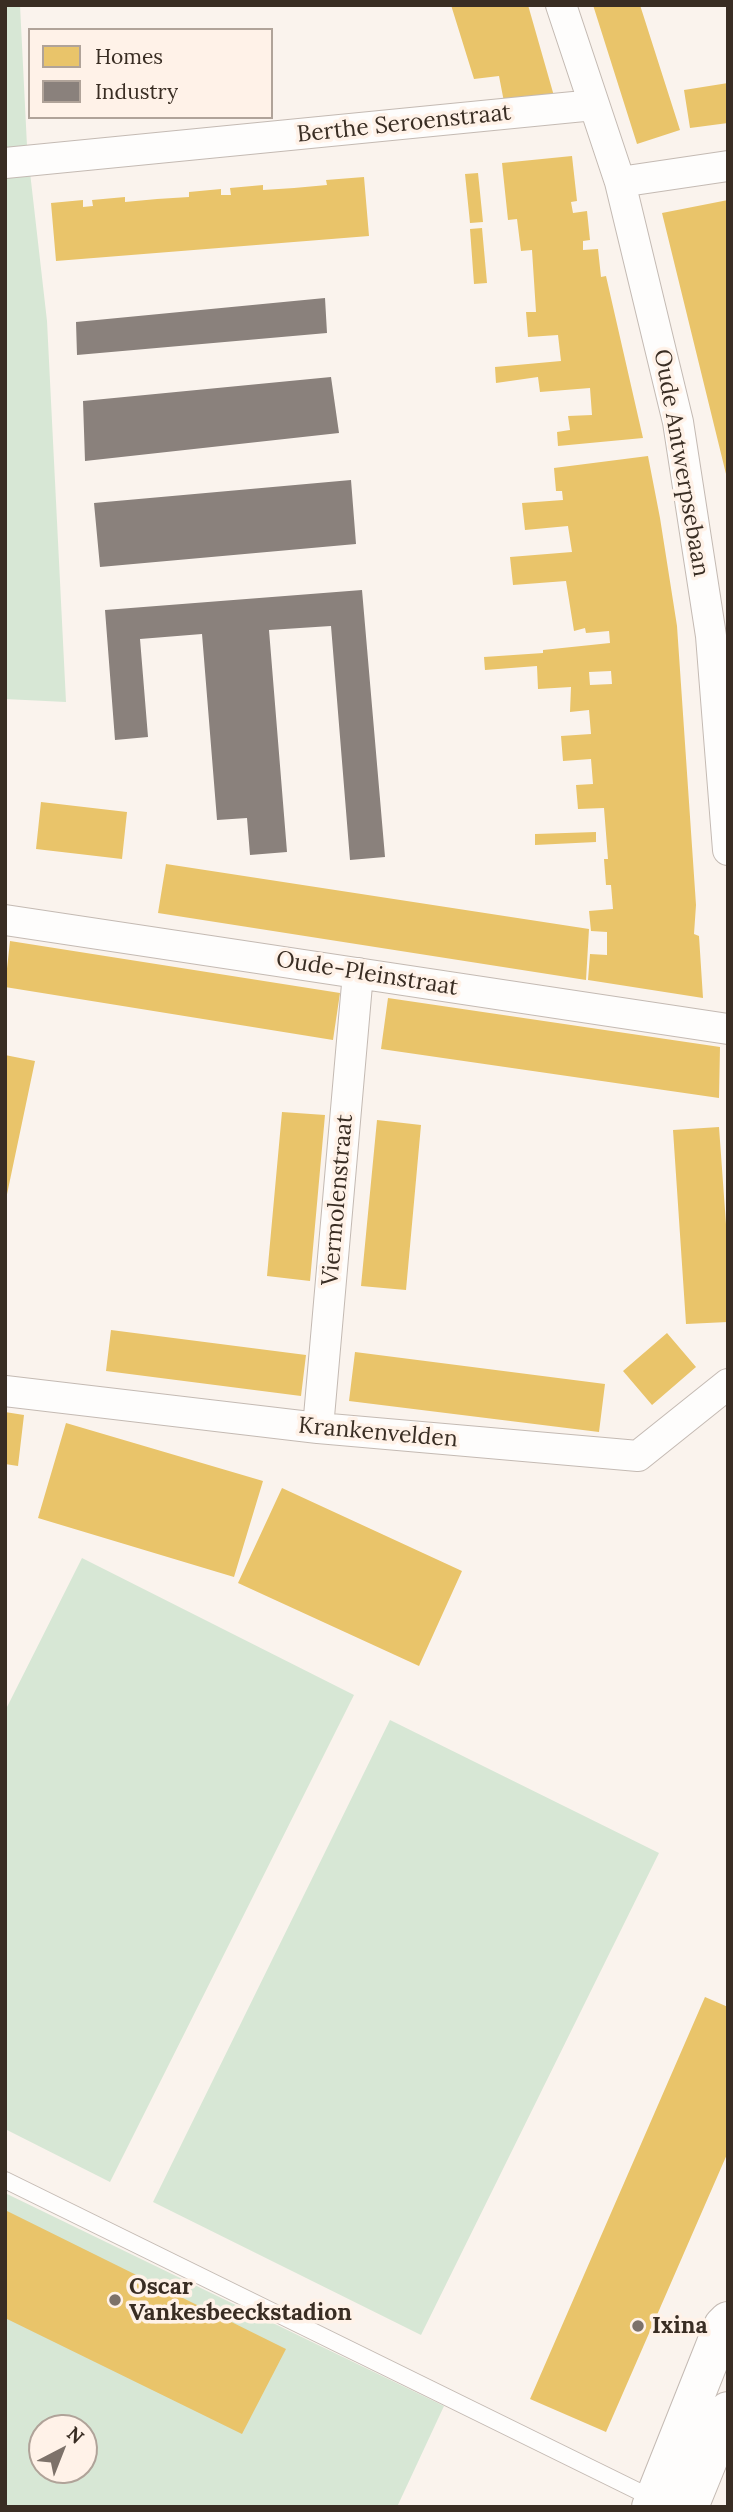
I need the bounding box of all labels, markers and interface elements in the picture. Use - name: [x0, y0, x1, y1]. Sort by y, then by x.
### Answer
- legend: [28, 28, 273, 119]
- text: Homes: [95, 43, 163, 70]
- text: Industry: [95, 78, 178, 105]
- street label: Berthe Seroenstraat: [296, 99, 512, 149]
- street label: Oude Antwerpsebaan: [647, 347, 715, 579]
- street label: Oude-Pleinstraat: [274, 946, 460, 1002]
- street label: Viermolenstraat: [317, 1113, 359, 1287]
- street label: Krankenvelden: [297, 1412, 459, 1454]
- place label: Oscar Vankesbeeckstadion: [129, 2273, 352, 2327]
- marker: Oscar Vankesbeeckstadion: [107, 2292, 123, 2308]
- place label: Ixina: [652, 2312, 708, 2340]
- marker: Ixina: [630, 2318, 646, 2334]
- north arrow: [28, 2414, 98, 2484]
- text: N: [62, 2421, 89, 2449]

